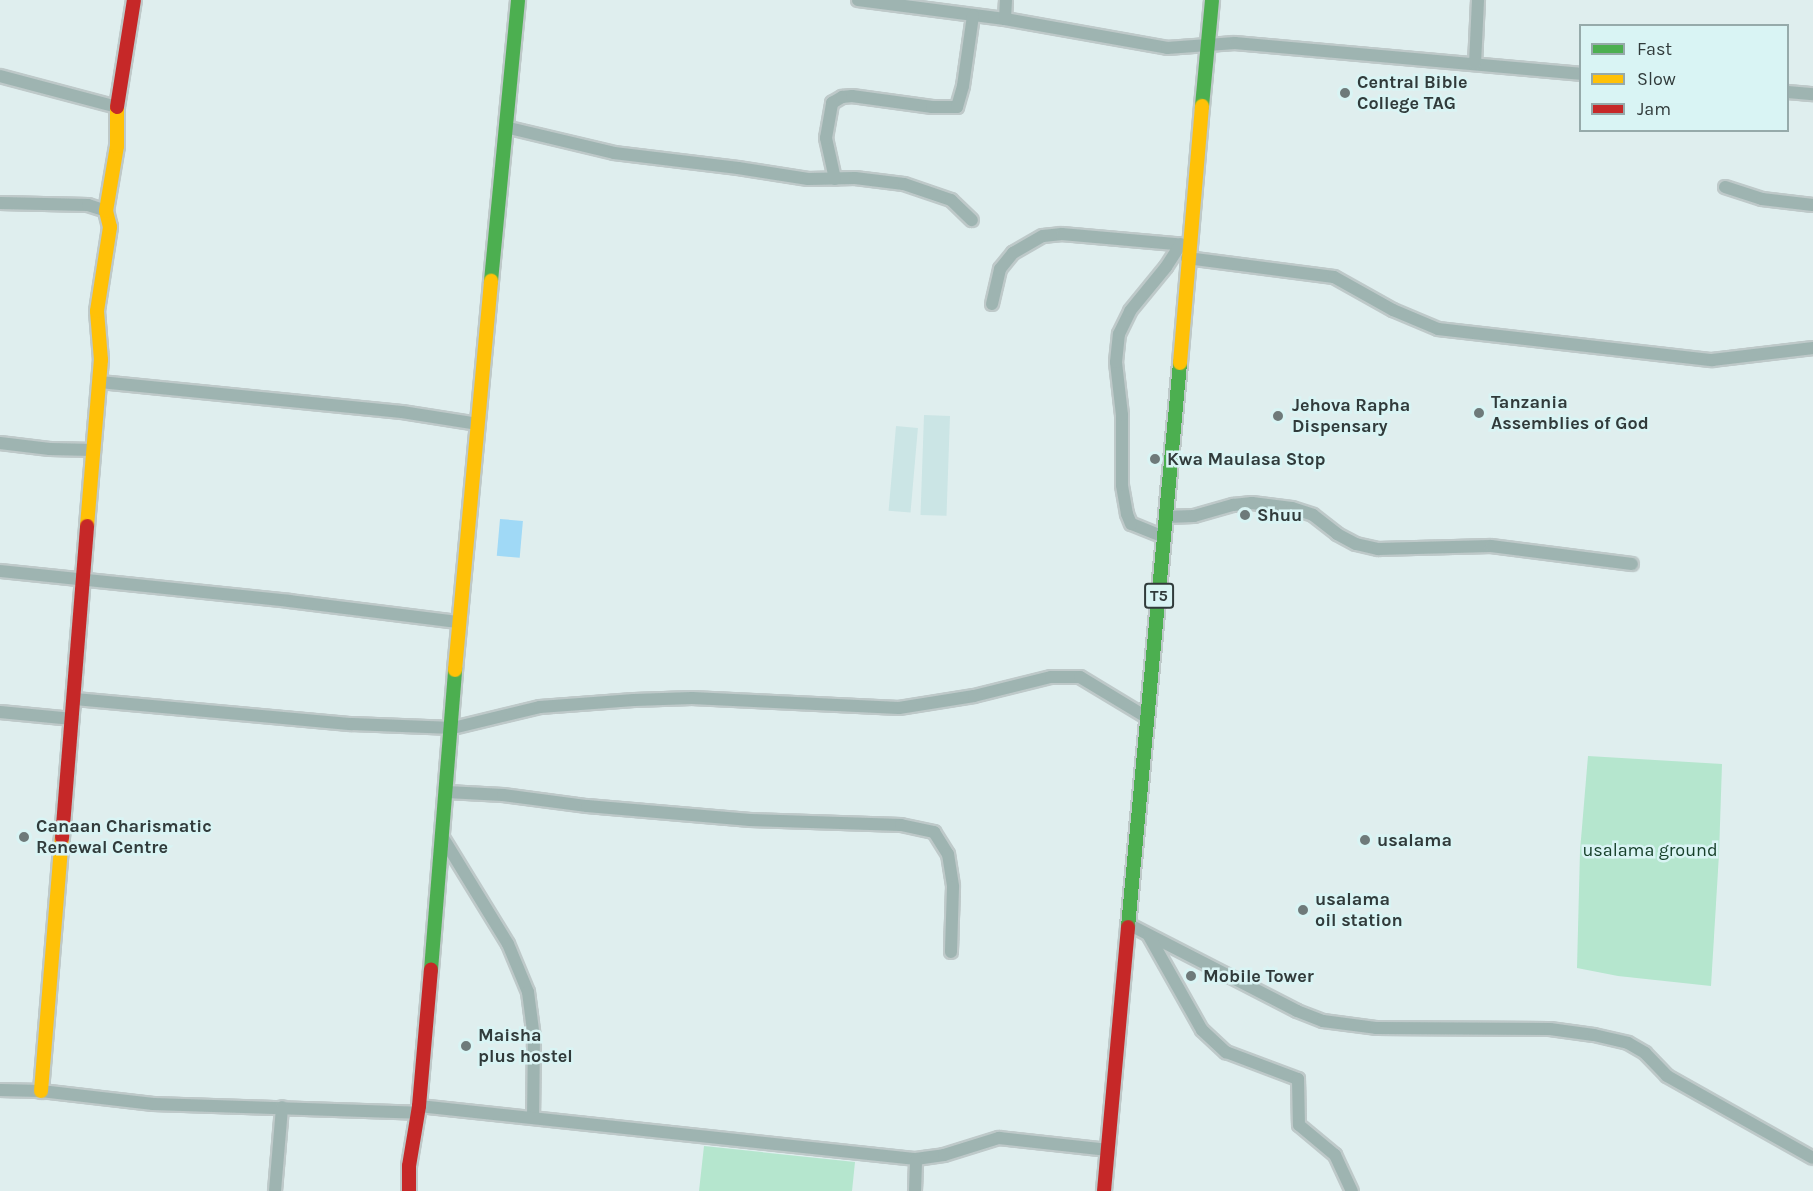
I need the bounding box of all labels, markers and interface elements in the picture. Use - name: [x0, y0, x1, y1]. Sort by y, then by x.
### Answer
- legend: [1579, 24, 1789, 132]
- text: Fast: [1637, 38, 1672, 60]
- text: Slow: [1637, 68, 1676, 90]
- place label: Central Bible College TAG: [1357, 72, 1468, 115]
- marker: Central Bible College TAG: [1338, 86, 1352, 100]
- text: Jam: [1637, 98, 1671, 120]
- place label: Tanzania Assemblies of God: [1491, 392, 1649, 434]
- place label: Jehova Rapha Dispensary: [1292, 395, 1410, 438]
- marker: Tanzania Assemblies of God: [1472, 406, 1486, 420]
- marker: Jehova Rapha Dispensary: [1269, 407, 1287, 425]
- place label: Kwa Maulasa Stop: [1167, 448, 1325, 470]
- marker: Kwa Maulasa Stop: [1148, 452, 1162, 466]
- place label: Shuu: [1257, 504, 1302, 526]
- marker: Shuu: [1238, 508, 1252, 522]
- road number: T5: [1144, 583, 1174, 609]
- place label: Canaan Charismatic Renewal Centre: [36, 816, 212, 858]
- place label: usalama: [1377, 829, 1452, 851]
- marker: Canaan Charismatic Renewal Centre: [17, 830, 31, 844]
- marker: usalama: [1358, 833, 1372, 847]
- park label: usalama ground: [1582, 839, 1718, 861]
- place label: usalama oil station: [1315, 889, 1403, 932]
- marker: usalama oil station: [1296, 903, 1310, 917]
- place label: Mobile Tower: [1203, 965, 1314, 987]
- marker: Mobile Tower: [1184, 969, 1198, 983]
- place label: Maisha plus hostel: [478, 1025, 573, 1068]
- marker: Maisha plus hostel: [459, 1039, 473, 1053]

